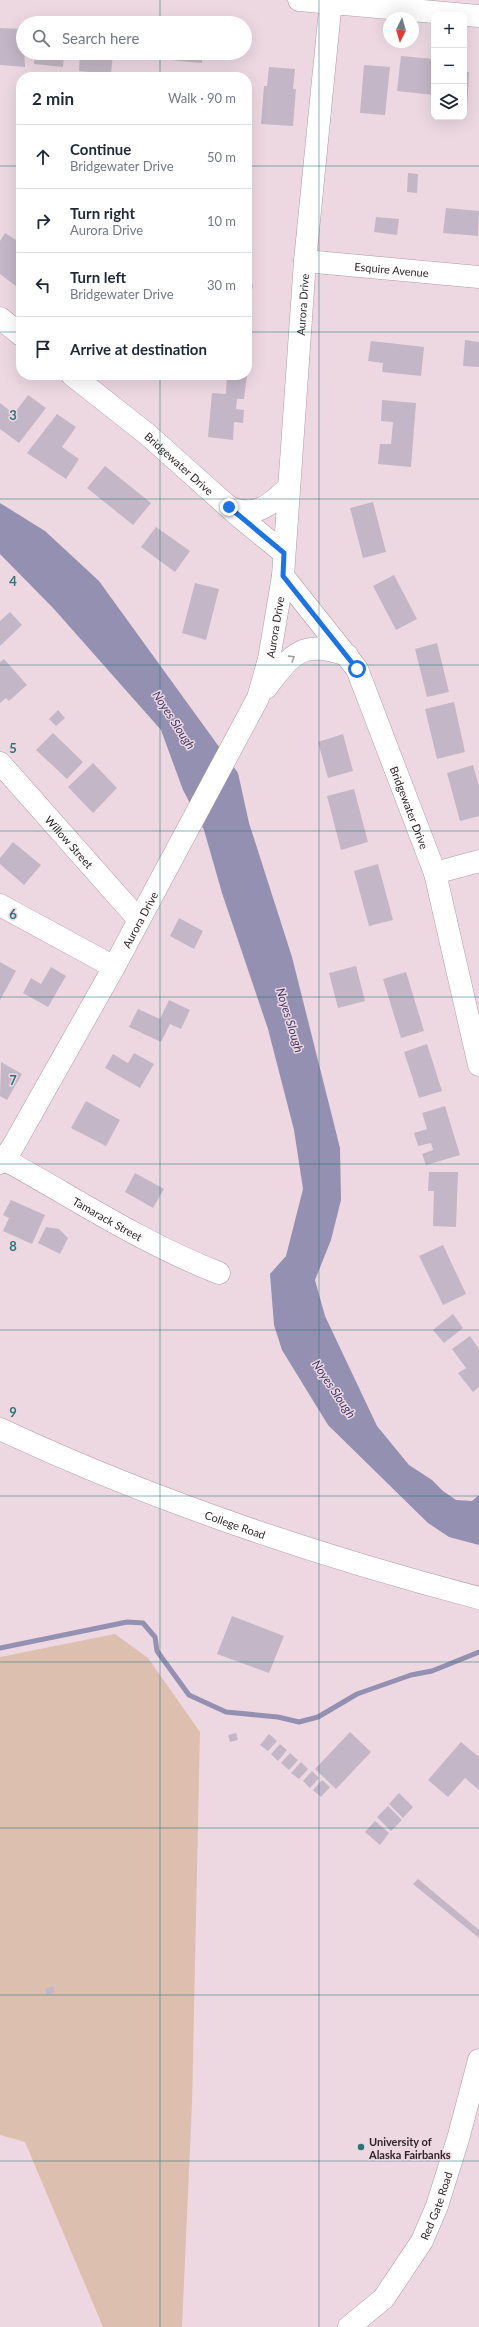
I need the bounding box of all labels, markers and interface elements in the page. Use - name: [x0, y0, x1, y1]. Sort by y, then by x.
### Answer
- north arrow: [383, 12, 419, 48]
- map controls: [431, 12, 467, 120]
- button: +: [431, 12, 467, 48]
- search box: [16, 16, 252, 60]
- icon: search: [30, 27, 52, 49]
- text: Search here: [62, 29, 139, 47]
- button: −: [431, 48, 467, 84]
- button: layers: [431, 84, 467, 120]
- text: 2 min: [32, 88, 74, 109]
- text: Walk · 90 m: [168, 90, 236, 106]
- text: Continue: [70, 140, 131, 158]
- icon: ahead: [32, 146, 54, 168]
- text: 50 m: [207, 149, 236, 165]
- text: Bridgewater Drive: [70, 158, 174, 174]
- text: Turn right: [70, 204, 135, 222]
- icon: right: [32, 210, 54, 232]
- text: 10 m: [207, 213, 236, 229]
- text: Aurora Drive: [70, 222, 143, 238]
- street label: Esquire Avenue: [354, 259, 430, 279]
- text: Turn left: [70, 268, 126, 286]
- street label: Aurora Drive: [293, 273, 311, 336]
- icon: left: [32, 274, 54, 296]
- text: 30 m: [207, 277, 236, 293]
- text: Bridgewater Drive: [70, 286, 174, 302]
- icon: arrive: [32, 338, 54, 360]
- text: Arrive at destination: [70, 340, 207, 358]
- text: 3: [9, 407, 17, 423]
- street label: Bridgewater Drive: [142, 429, 217, 497]
- route end: [220, 498, 238, 516]
- text: 4: [9, 573, 17, 589]
- street label: Aurora Drive: [263, 595, 286, 659]
- one-way arrow: [288, 655, 295, 663]
- route start: [348, 660, 366, 678]
- water label: Noyes Slough: [150, 688, 198, 752]
- text: 5: [9, 740, 17, 756]
- street label: Bridgewater Drive: [388, 764, 432, 851]
- street label: Willow Street: [43, 813, 96, 871]
- street label: Aurora Drive: [119, 889, 160, 950]
- text: 6: [9, 906, 17, 922]
- water label: Noyes Slough: [273, 986, 307, 1054]
- text: 7: [9, 1072, 17, 1088]
- street label: Tamarack Street: [71, 1194, 145, 1243]
- text: 8: [9, 1238, 17, 1254]
- water label: Noyes Slough: [309, 1357, 359, 1421]
- text: 9: [9, 1404, 17, 1420]
- street label: College Road: [203, 1508, 267, 1541]
- place label: University of Alaska Fairbanks: [368, 2135, 451, 2161]
- marker: University of Alaska Fairbanks: [356, 2142, 366, 2152]
- street label: Red Gate Road: [417, 2170, 454, 2242]

